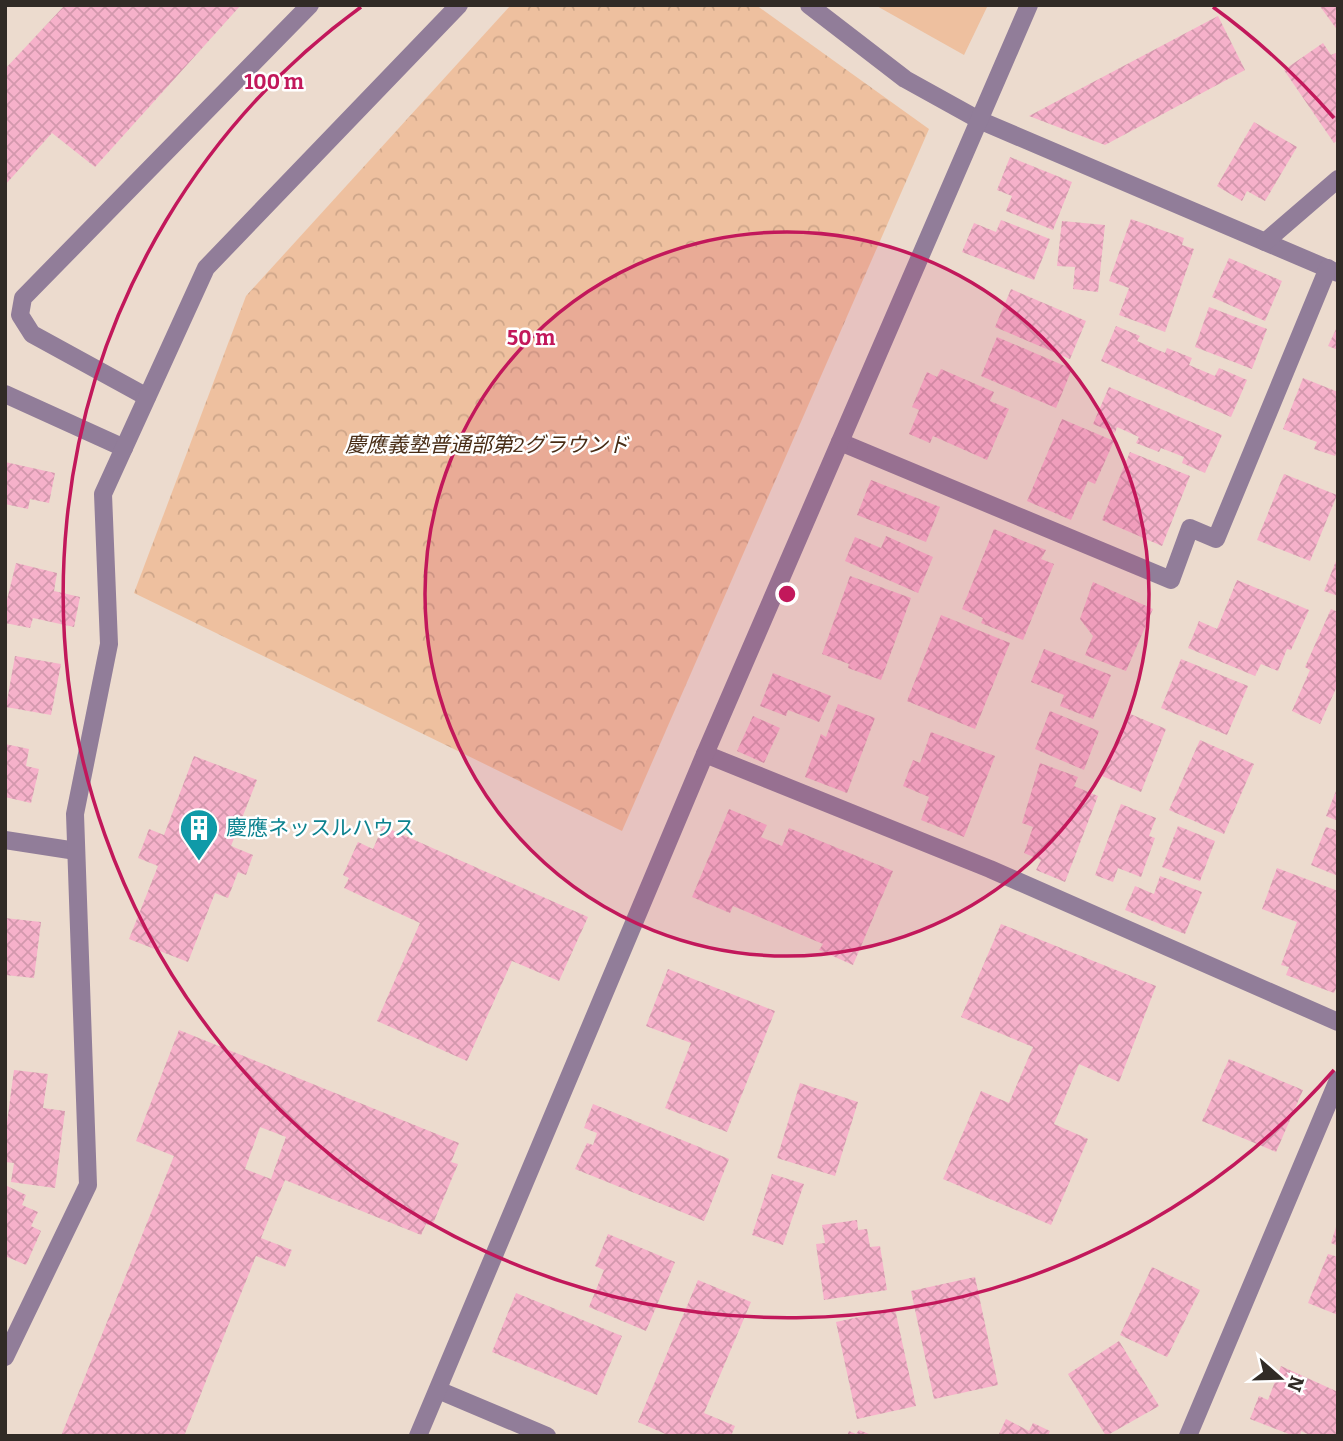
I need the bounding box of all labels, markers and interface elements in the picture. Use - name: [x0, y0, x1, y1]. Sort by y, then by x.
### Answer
- text: 100 m: [244, 69, 304, 95]
- text: 50 m: [507, 325, 555, 351]
- park label: 慶應義塾普通部第2グラウンド: [345, 432, 630, 458]
- centre of rings: [775, 582, 799, 606]
- building icon: 慶應ネッスルハウス: [178, 807, 220, 862]
- place label: 慶應ネッスルハウス: [226, 815, 415, 841]
- north arrow: [1245, 1343, 1315, 1413]
- text: N: [1282, 1373, 1309, 1395]

